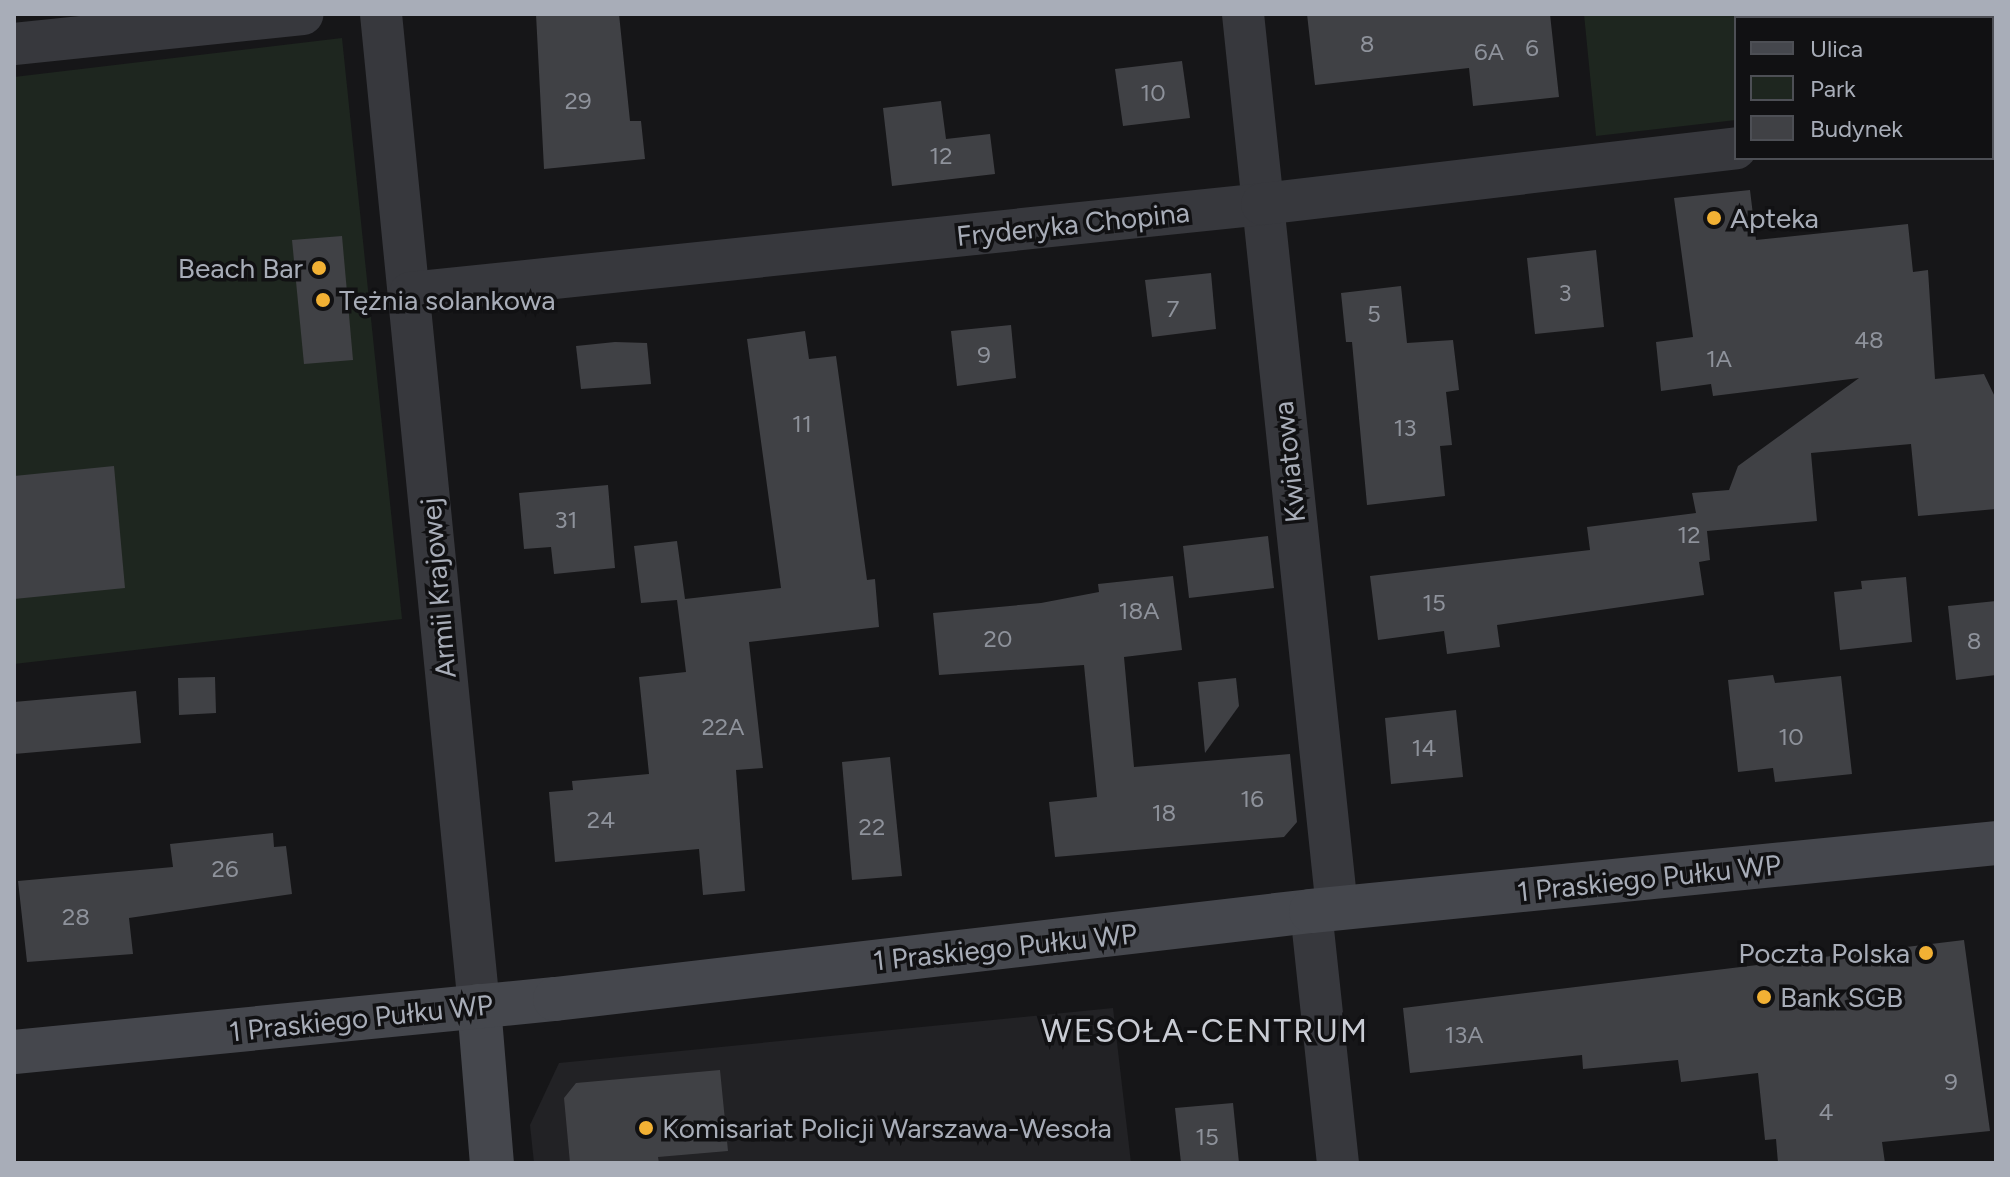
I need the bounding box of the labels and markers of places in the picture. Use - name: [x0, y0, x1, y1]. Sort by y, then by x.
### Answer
- place label: Apteka: [1730, 201, 1819, 235]
- marker: Apteka: [1705, 209, 1723, 227]
- place label: Beach Bar: [178, 251, 303, 285]
- marker: Beach Bar: [310, 259, 328, 277]
- place label: Tężnia solankowa: [339, 283, 556, 317]
- marker: Tężnia solankowa: [314, 291, 332, 309]
- place label: Poczta Polska: [1738, 936, 1910, 970]
- marker: Poczta Polska: [1917, 944, 1935, 962]
- place label: Bank SGB: [1780, 980, 1903, 1014]
- marker: Bank SGB: [1755, 988, 1773, 1006]
- place label: Komisariat Policji Warszawa-Wesoła: [662, 1111, 1112, 1145]
- marker: Komisariat Policji Warszawa-Wesoła: [637, 1119, 655, 1137]

